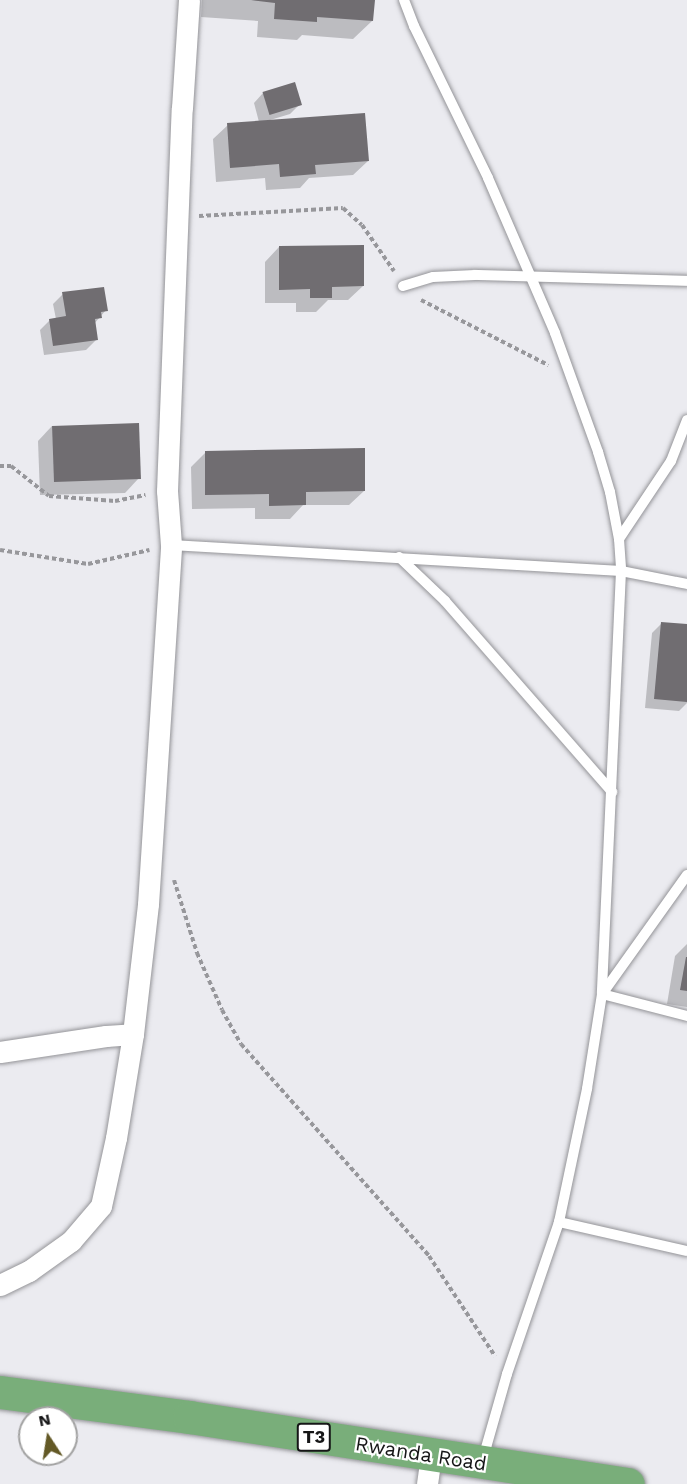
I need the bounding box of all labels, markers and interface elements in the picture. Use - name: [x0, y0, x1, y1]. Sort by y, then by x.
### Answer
- north arrow: [18, 1406, 78, 1466]
- text: N: [37, 1409, 52, 1430]
- road number: T3: [296, 1422, 332, 1452]
- street label: Rwanda Road: [353, 1432, 489, 1476]

